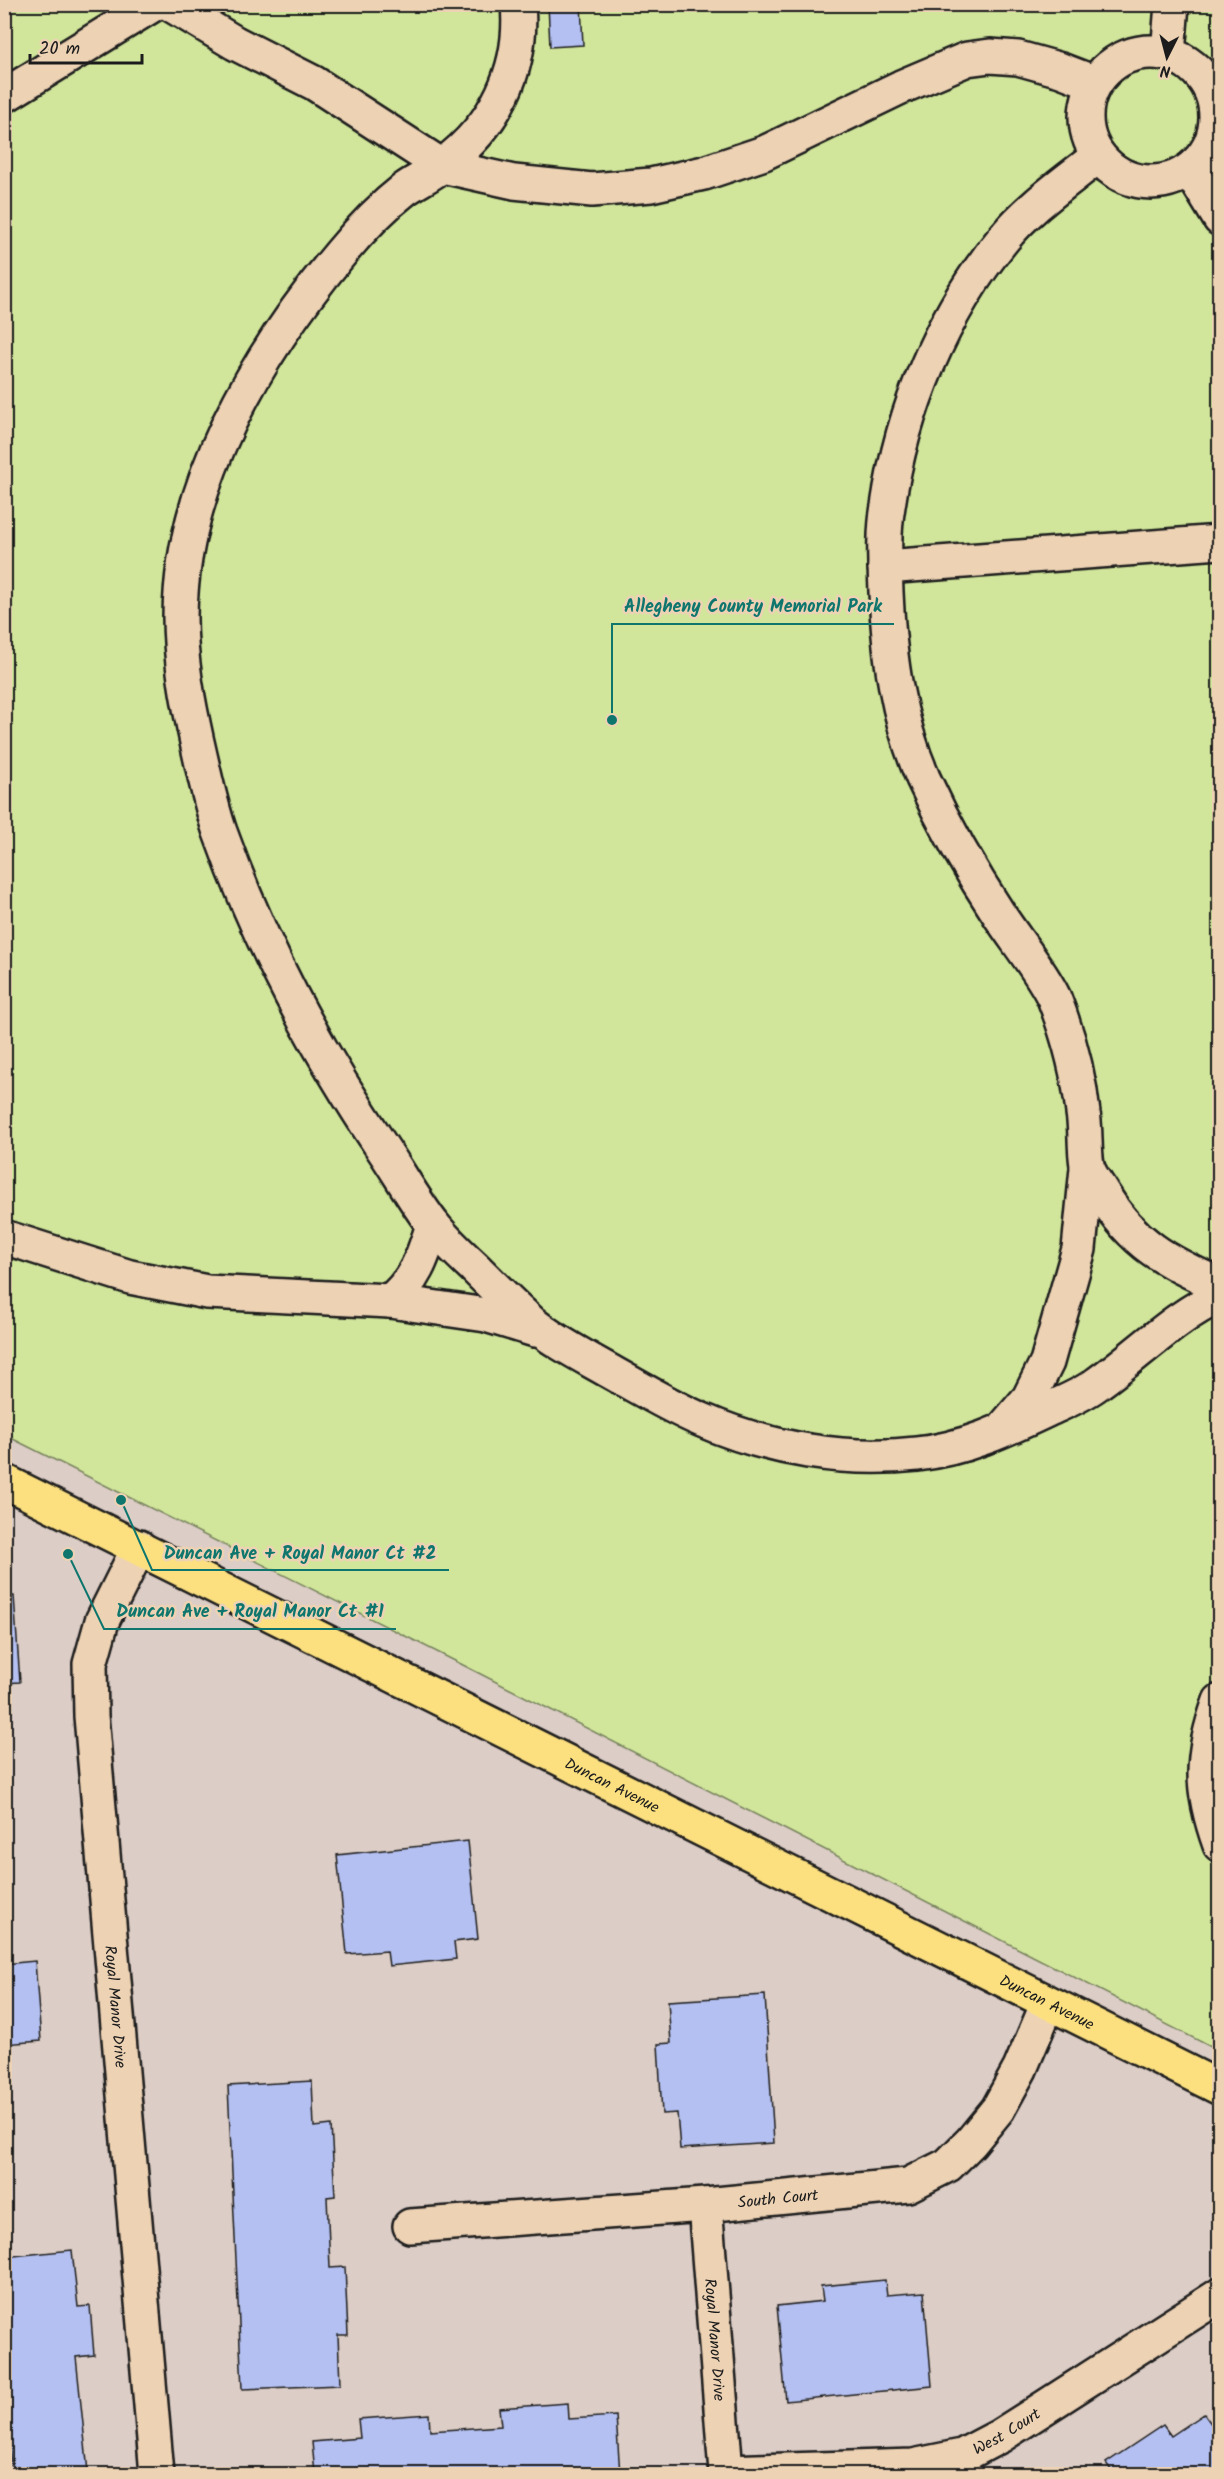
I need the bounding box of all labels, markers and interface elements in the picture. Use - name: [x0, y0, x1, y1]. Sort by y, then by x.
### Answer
- scale bar: [30, 27, 142, 65]
- north arrow: [1137, 27, 1197, 87]
- text: 20 m: [39, 35, 80, 64]
- text: N: [1159, 57, 1172, 83]
- callout: Allegheny County Memorial Park: [612, 588, 894, 624]
- text: Allegheny County Memorial Park: [624, 593, 883, 622]
- callout: Duncan Ave + Royal Manor Ct #2: [152, 1534, 449, 1570]
- text: Duncan Ave + Royal Manor Ct #2: [164, 1540, 436, 1569]
- callout: Duncan Ave + Royal Manor Ct #1: [104, 1593, 396, 1629]
- text: Duncan Ave + Royal Manor Ct #1: [116, 1598, 384, 1627]
- street label: Duncan Avenue: [560, 1752, 664, 1820]
- street label: Royal Manor Drive: [97, 1944, 133, 2069]
- street label: Duncan Avenue: [995, 1969, 1098, 2037]
- street label: South Court: [737, 2183, 820, 2216]
- street label: Royal Manor Drive: [697, 2277, 731, 2402]
- street label: West Court: [969, 2402, 1047, 2462]

